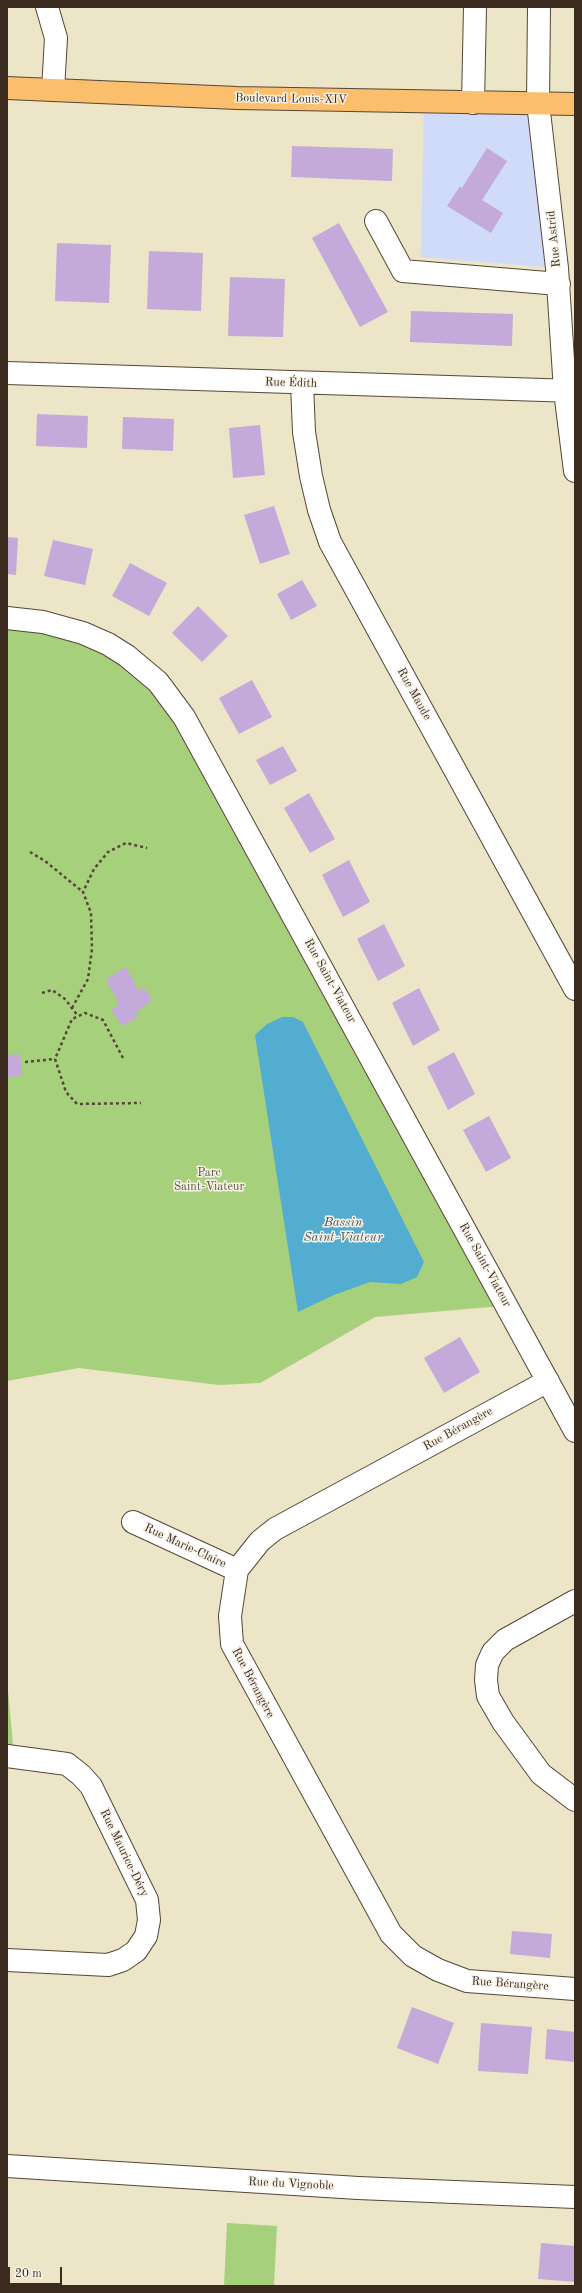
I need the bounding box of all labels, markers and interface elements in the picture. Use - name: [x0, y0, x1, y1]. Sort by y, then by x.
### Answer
- street label: Boulevard Louis-XIV: [235, 91, 347, 107]
- street label: Rue Astrid: [544, 210, 564, 268]
- street label: Rue Édith: [265, 375, 317, 391]
- street label: Rue Maude: [394, 665, 434, 723]
- street label: Rue Saint-Viateur: [301, 936, 359, 1026]
- park label: Parc Saint-Viateur: [174, 1166, 244, 1194]
- water label: Bassin Saint-Viateur: [304, 1215, 382, 1246]
- street label: Rue Saint-Viateur: [456, 1220, 514, 1310]
- street label: Rue Bérangère: [421, 1404, 495, 1454]
- street label: Rue Marie-Claire: [142, 1521, 228, 1571]
- street label: Rue Bérangère: [228, 1645, 278, 1721]
- street label: Rue Maurice-Déry: [97, 1807, 151, 1899]
- street label: Rue Bérangère: [471, 1974, 549, 1994]
- street label: Rue du Vignoble: [248, 2175, 334, 2193]
- scale bar: [10, 2259, 64, 2285]
- text: 20 m: [15, 2268, 42, 2280]

